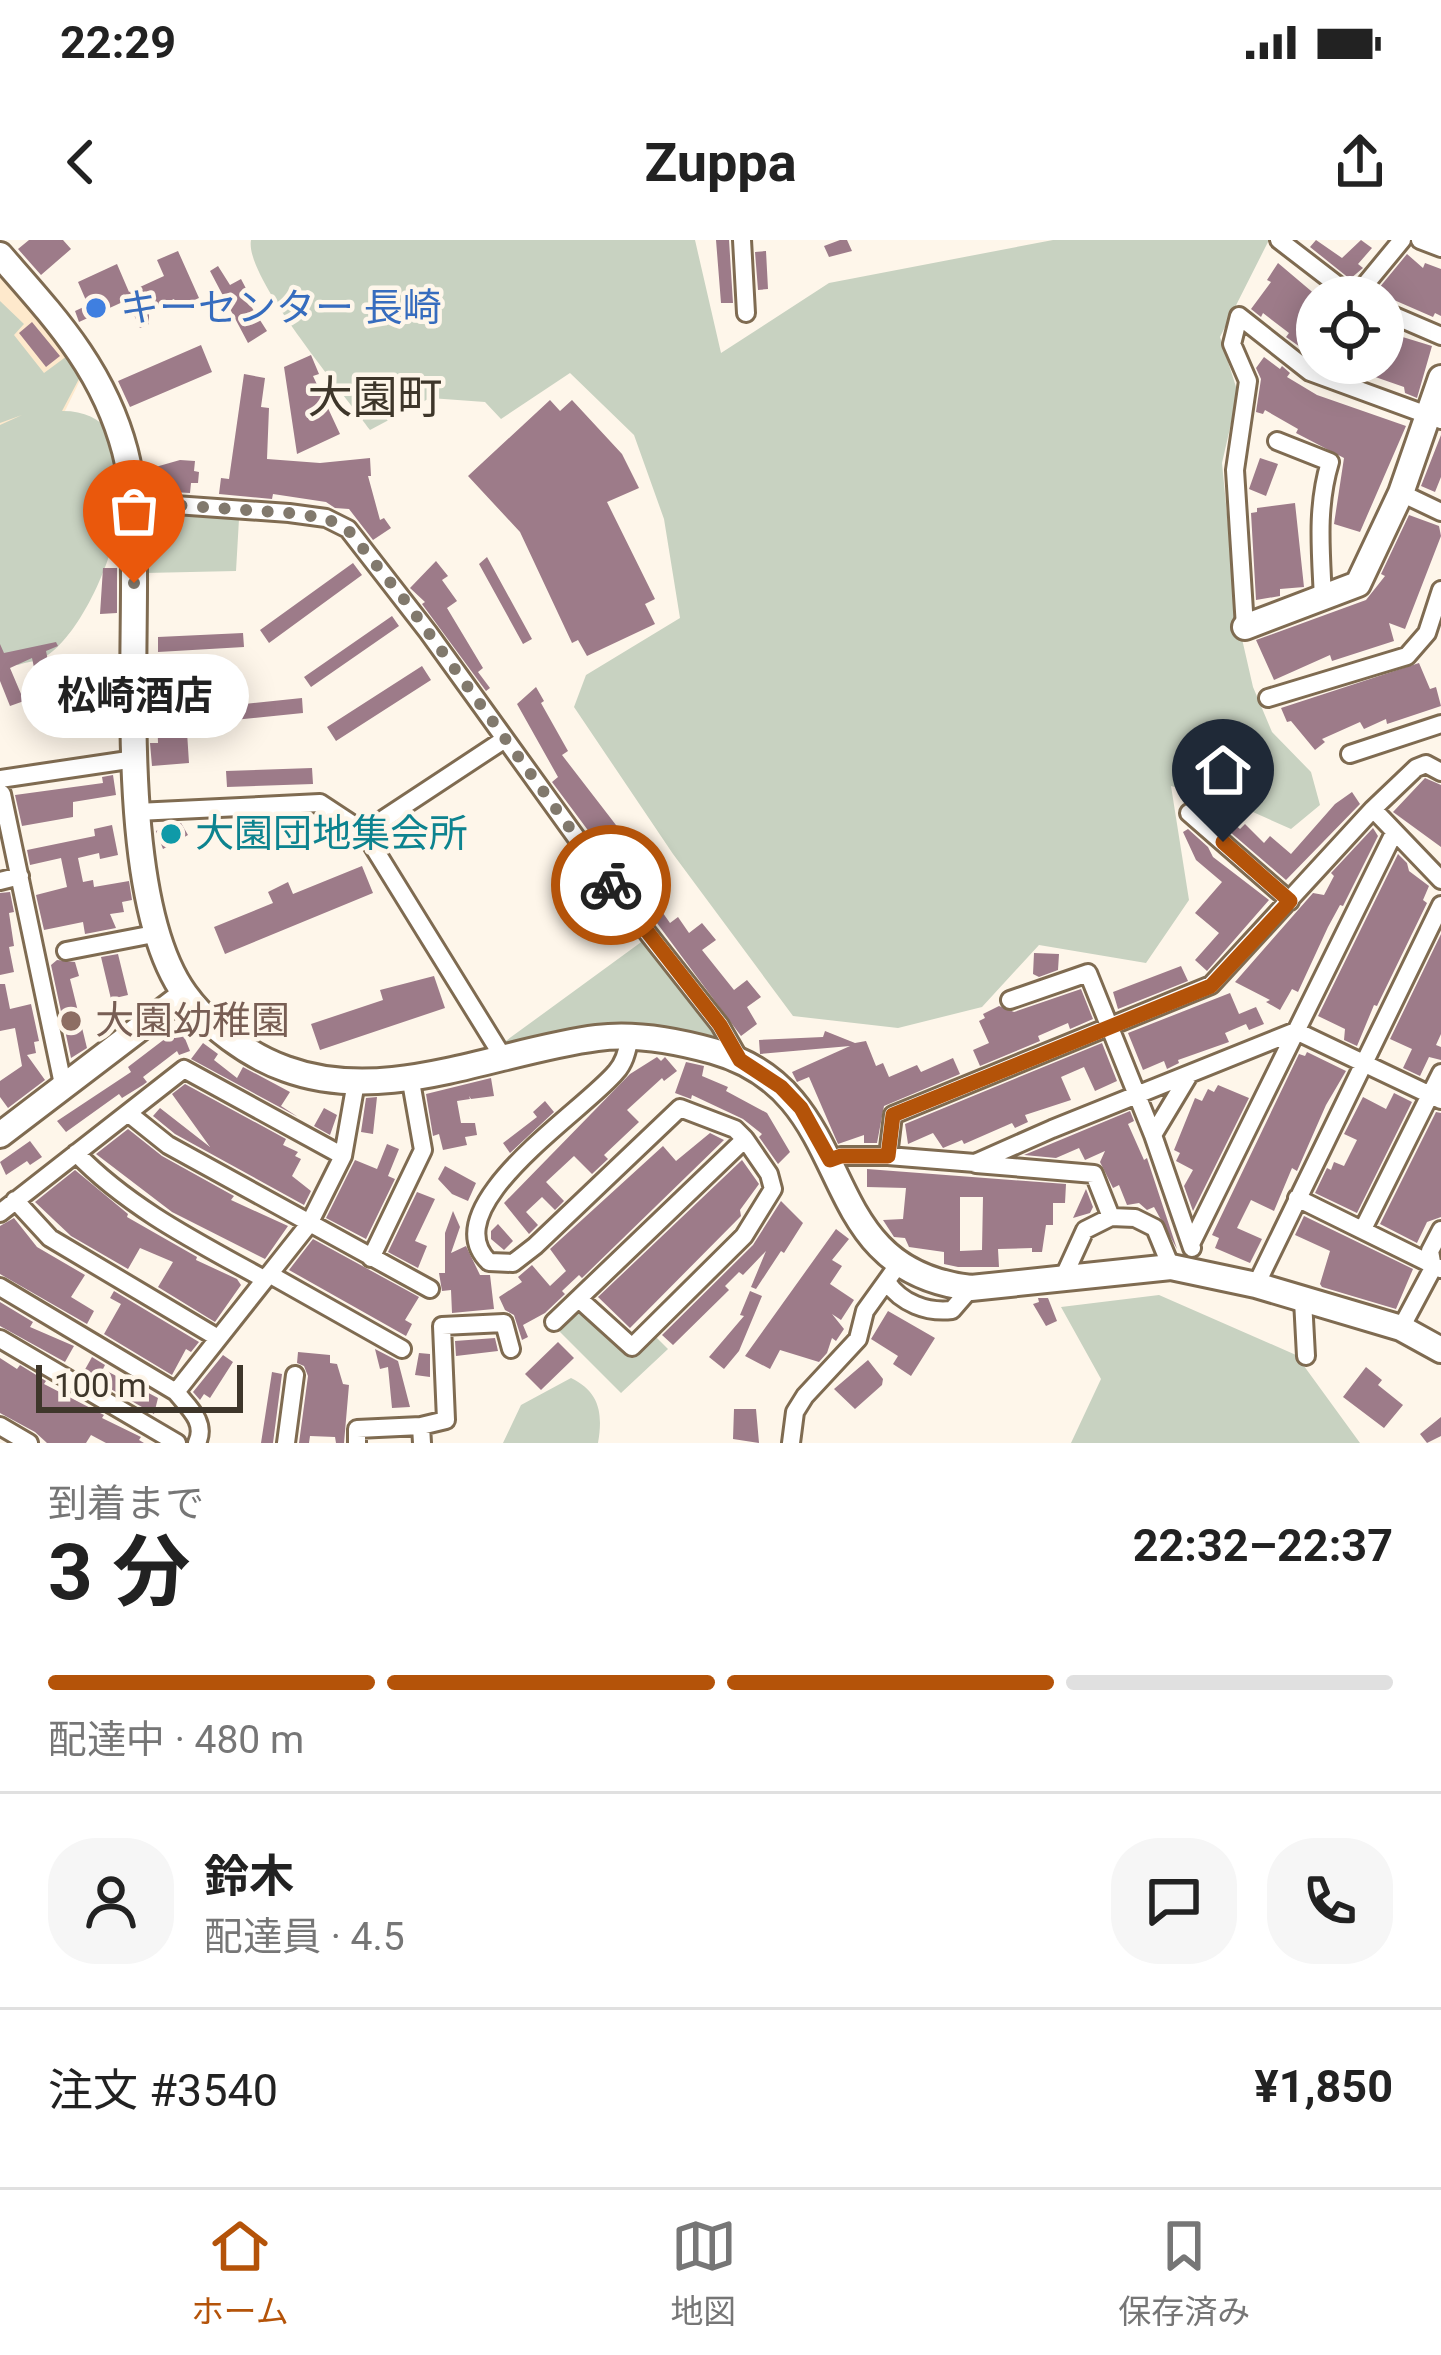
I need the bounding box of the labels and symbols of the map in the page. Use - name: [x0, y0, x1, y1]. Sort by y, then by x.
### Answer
- place label: キーセンター 長崎: [120, 285, 442, 331]
- marker: キーセンター 長崎: [83, 295, 109, 321]
- district label: 大園町: [307, 371, 443, 424]
- pin: [83, 460, 185, 583]
- callout: 松崎酒店: [20, 655, 248, 739]
- pin: [1172, 719, 1274, 842]
- place label: 大園団地集会所: [195, 811, 468, 857]
- marker: 大園団地集会所: [158, 821, 184, 847]
- courier: [551, 825, 671, 945]
- place label: 大園幼稚園: [95, 998, 290, 1044]
- marker: 大園幼稚園: [58, 1008, 84, 1034]
- scale bar: [36, 1359, 243, 1412]

